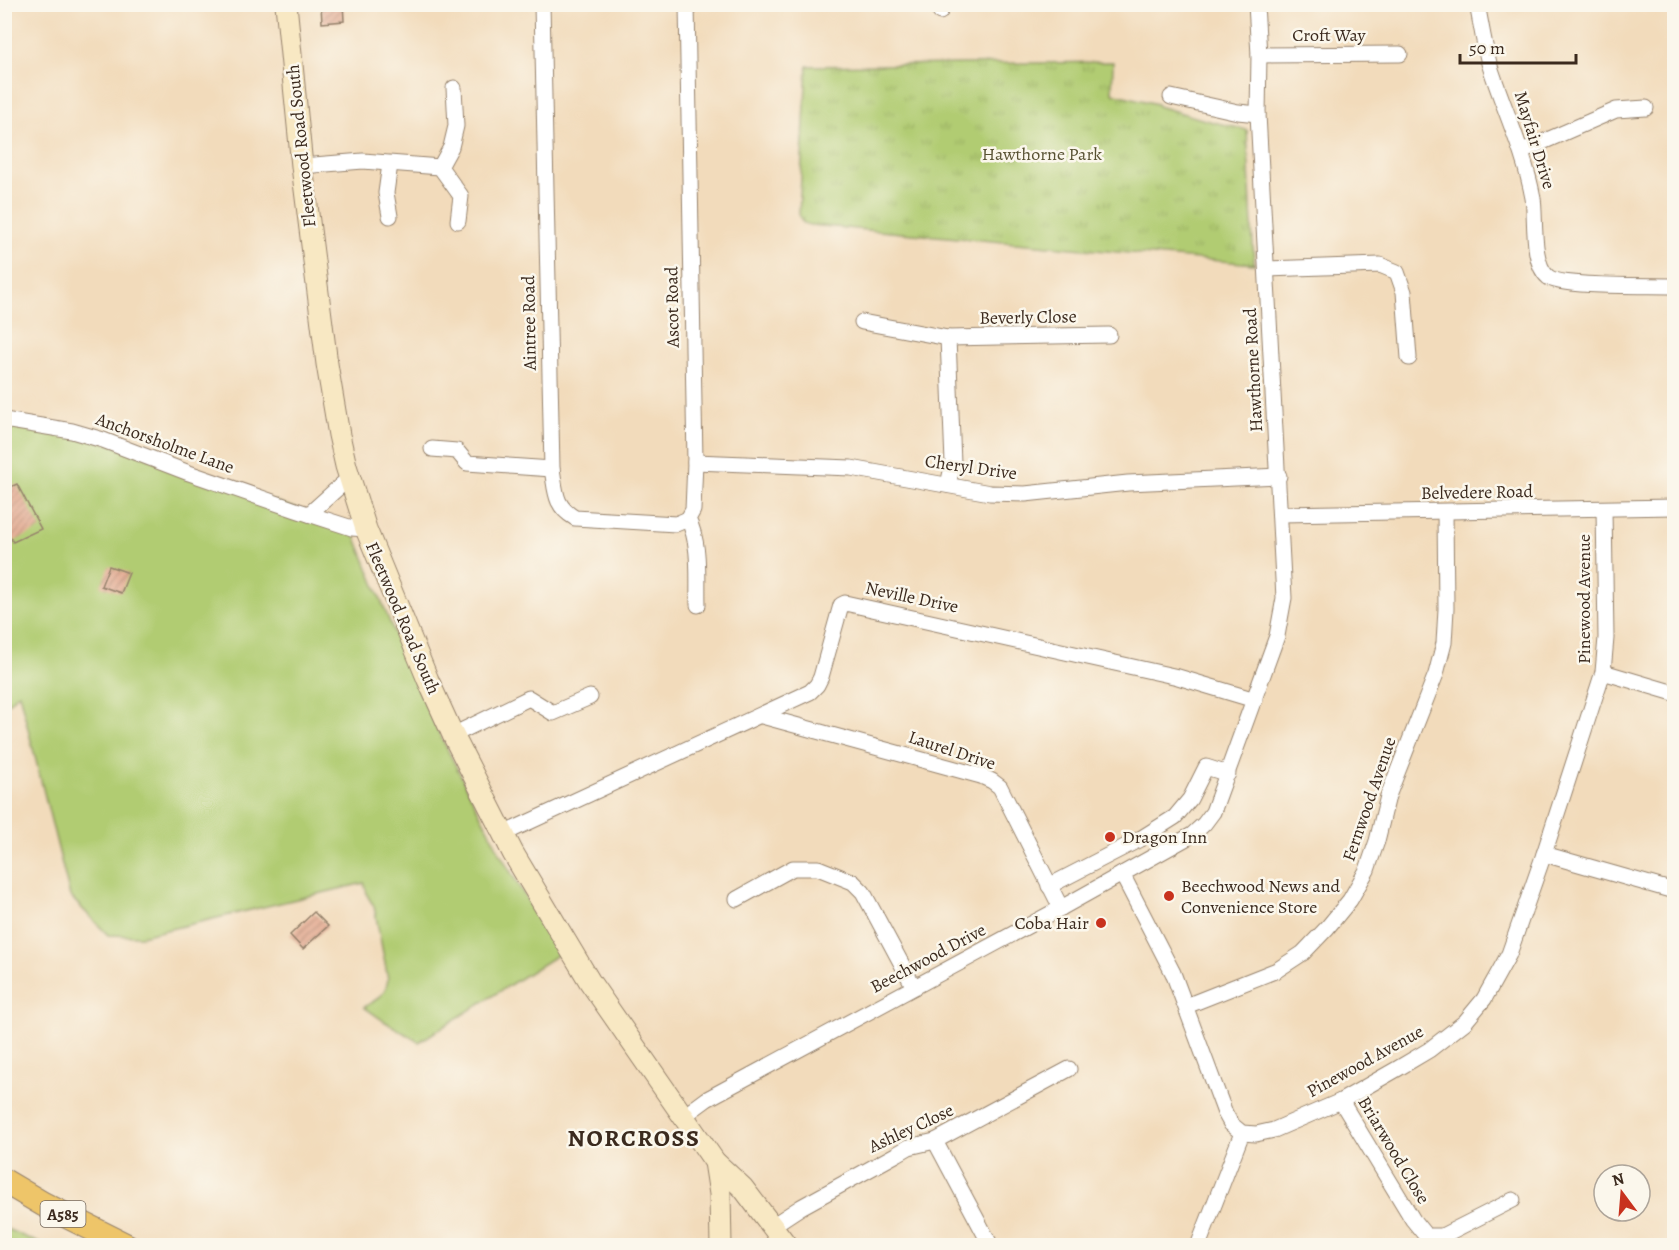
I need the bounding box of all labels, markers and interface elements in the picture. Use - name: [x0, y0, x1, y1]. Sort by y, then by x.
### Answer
- street label: Croft Way: [1292, 23, 1367, 47]
- scale bar: [1460, 27, 1576, 65]
- text: 50 m: [1469, 36, 1505, 60]
- street label: Fleetwood Road South: [280, 63, 321, 229]
- street label: Mayfair Drive: [1509, 88, 1561, 192]
- park label: Hawthorne Park: [982, 142, 1102, 166]
- street label: Ascot Road: [659, 266, 685, 349]
- street label: Aintree Road: [516, 275, 542, 372]
- street label: Beverly Close: [979, 304, 1077, 330]
- street label: Hawthorne Road: [1238, 307, 1268, 433]
- street label: Anchorsholme Lane: [92, 407, 237, 479]
- street label: Cheryl Drive: [924, 449, 1018, 485]
- street label: Belvedere Road: [1421, 479, 1534, 505]
- street label: Pinewood Avenue: [1572, 534, 1596, 664]
- street label: Fleetwood Road South: [360, 538, 446, 698]
- street label: Neville Drive: [863, 575, 961, 619]
- street label: Laurel Drive: [905, 725, 999, 775]
- street label: Fernwood Avenue: [1336, 734, 1402, 864]
- place label: Dragon Inn: [1122, 825, 1207, 849]
- marker: Dragon Inn: [1103, 830, 1117, 844]
- place label: Beechwood News and Convenience Store: [1181, 874, 1341, 919]
- marker: Beechwood News and Convenience Store: [1162, 889, 1176, 903]
- place label: Coba Hair: [1014, 911, 1089, 935]
- marker: Coba Hair: [1094, 916, 1108, 930]
- street label: Beechwood Drive: [866, 917, 990, 999]
- street label: Pinewood Avenue: [1302, 1019, 1428, 1103]
- street label: Briarwood Close: [1352, 1092, 1436, 1208]
- street label: Ashley Close: [864, 1098, 957, 1159]
- district label: NORCROSS: [568, 1122, 700, 1154]
- north arrow: [1592, 1163, 1652, 1223]
- text: N: [1610, 1167, 1627, 1192]
- road number: A585: [40, 1201, 86, 1227]

